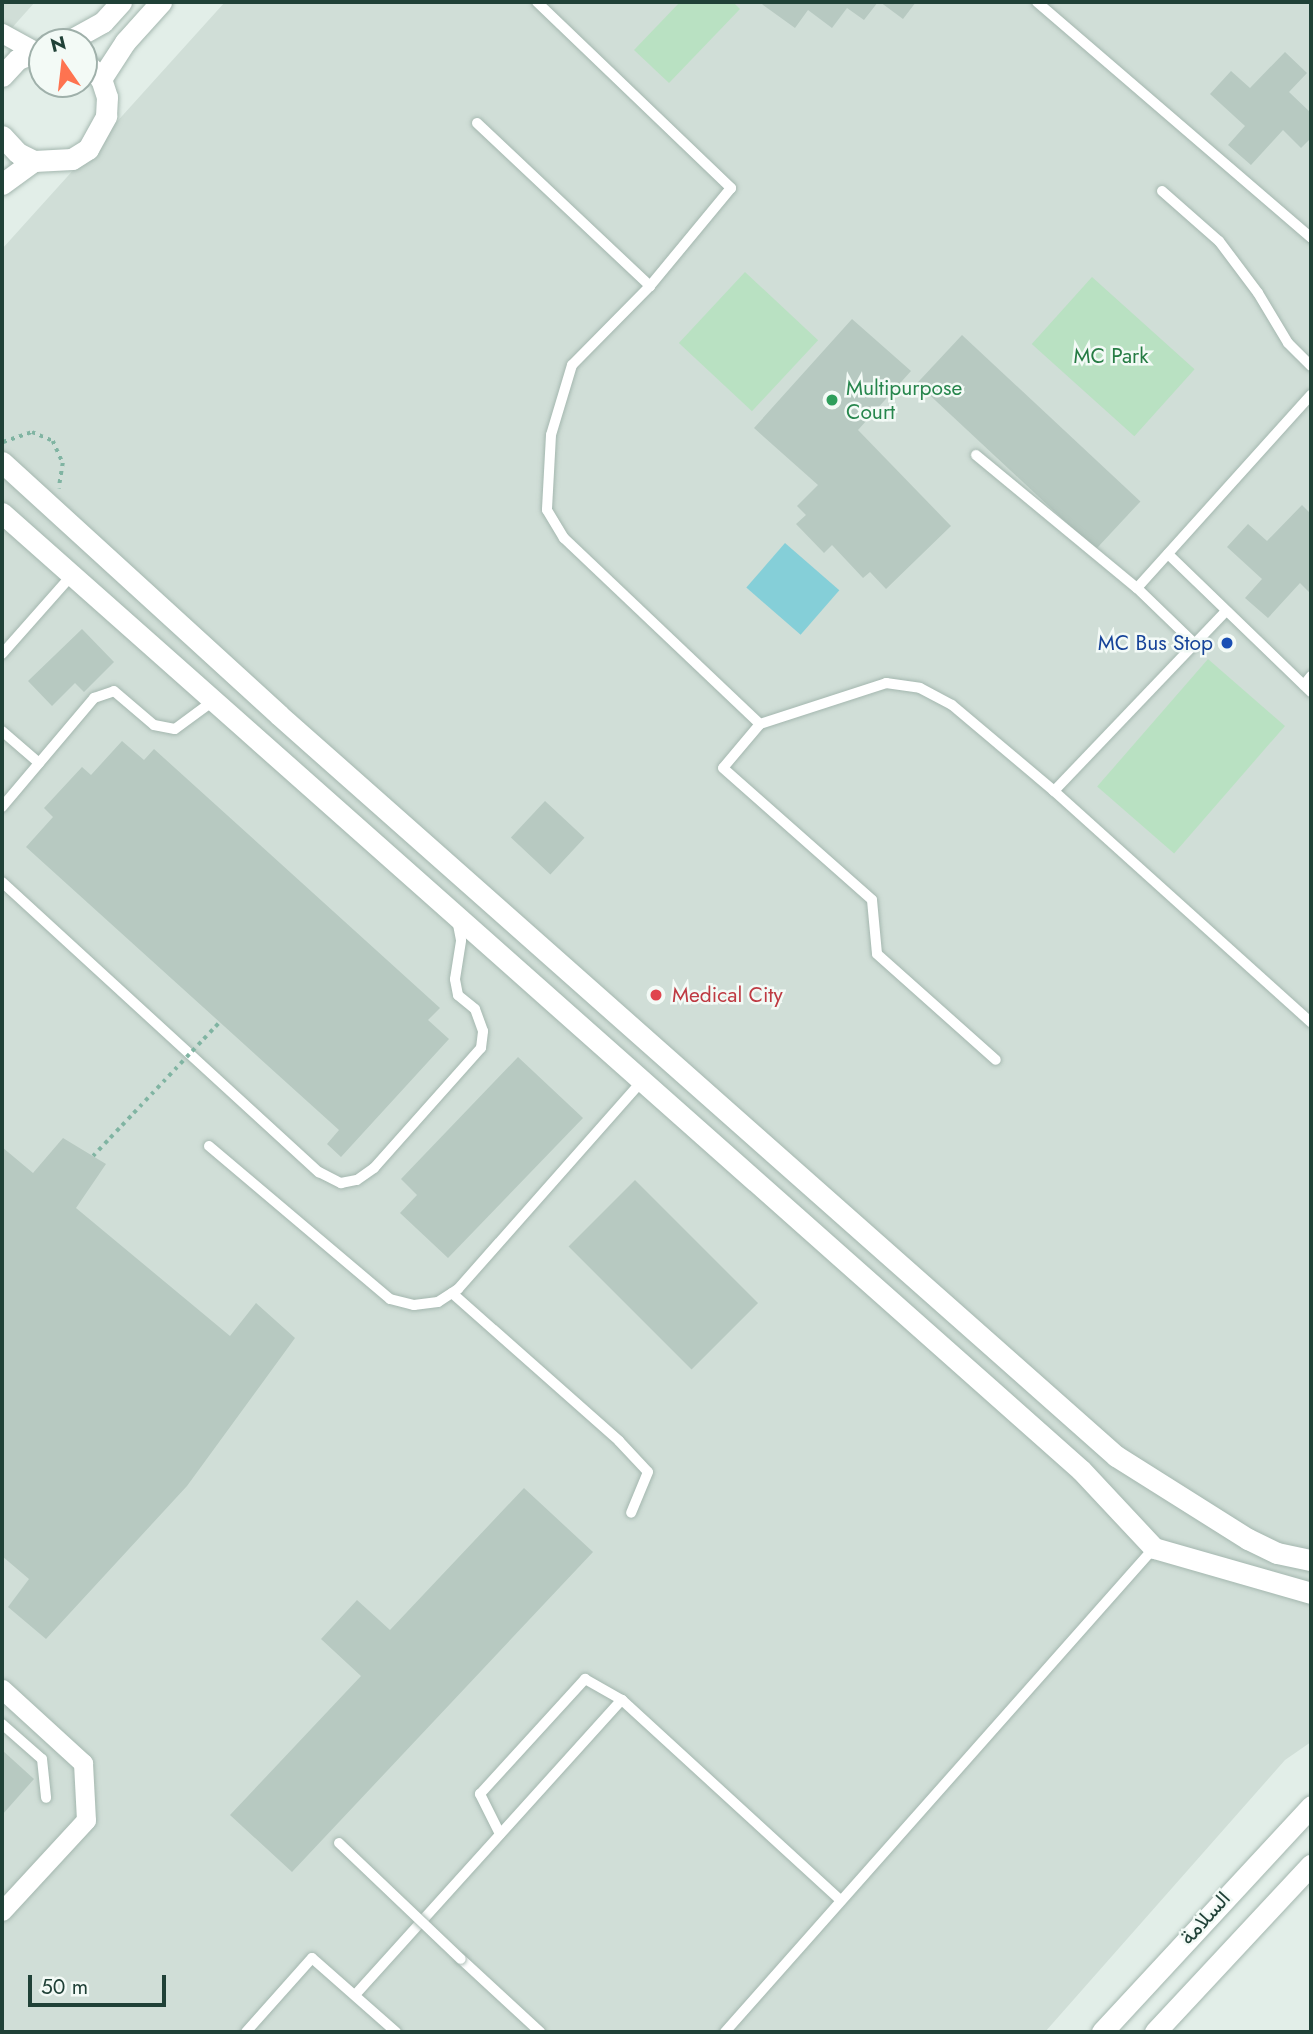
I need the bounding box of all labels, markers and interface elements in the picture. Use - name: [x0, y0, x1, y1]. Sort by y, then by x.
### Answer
- north arrow: [28, 28, 98, 98]
- text: N: [48, 29, 69, 59]
- park label: MC Park: [1073, 343, 1149, 369]
- place label: Multipurpose Court: [846, 375, 962, 425]
- marker: Multipurpose Court: [824, 392, 840, 408]
- place label: MC Bus Stop: [1098, 630, 1213, 656]
- marker: MC Bus Stop: [1219, 635, 1235, 651]
- place label: Medical City: [672, 982, 783, 1008]
- marker: Medical City: [646, 985, 666, 1005]
- street label: السلامة: [1174, 1886, 1236, 1950]
- scale bar: [32, 1960, 170, 2004]
- text: 50 m: [41, 1972, 88, 2002]

